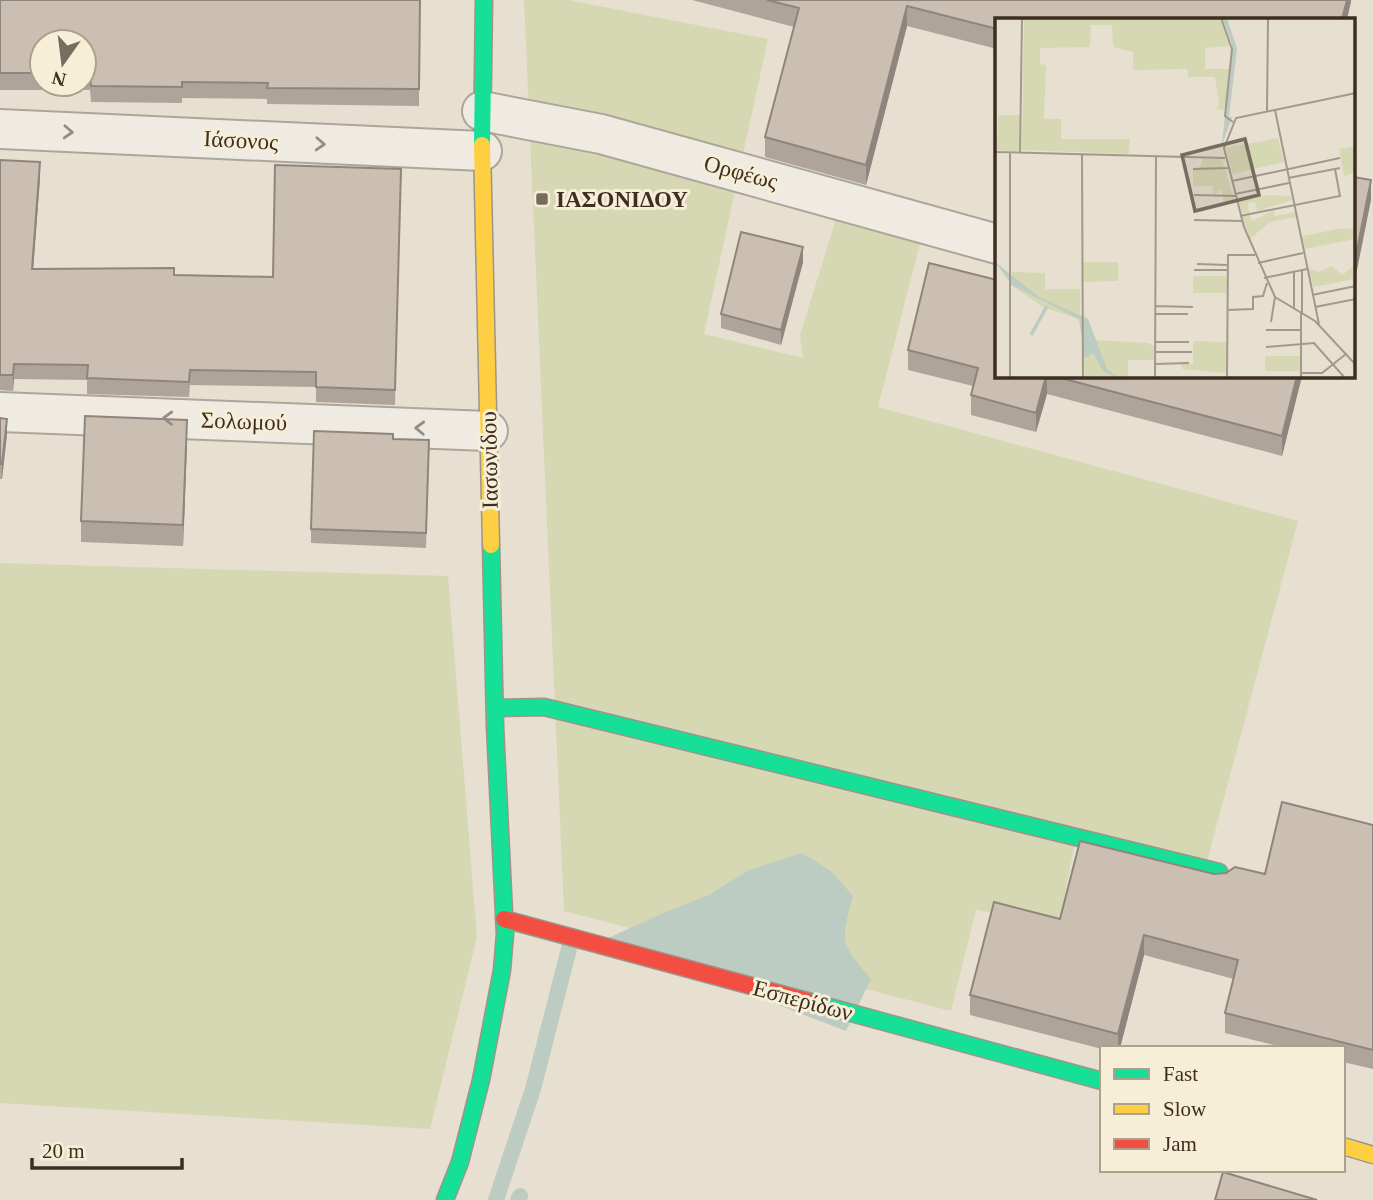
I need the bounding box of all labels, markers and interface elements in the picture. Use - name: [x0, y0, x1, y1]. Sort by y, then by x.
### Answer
- inset map: [995, 18, 1356, 378]
- north arrow: [28, 28, 98, 98]
- text: N: [50, 67, 68, 91]
- one-way arrow: [63, 125, 74, 140]
- street label: Ιάσονος: [203, 126, 279, 155]
- one-way arrow: [315, 136, 326, 151]
- street label: Ορφέως: [701, 151, 780, 194]
- place label: ΙΑΣΟΝΙΔΟΥ: [556, 187, 688, 212]
- marker: ΙΑΣΟΝΙΔΟΥ: [534, 191, 550, 207]
- street label: Σολωμού: [200, 407, 288, 435]
- one-way arrow: [162, 411, 173, 426]
- street label: Ιασωνίδου: [476, 411, 503, 509]
- one-way arrow: [414, 421, 425, 436]
- street label: Εσπερίδων: [750, 975, 855, 1026]
- legend: [1100, 1046, 1345, 1172]
- text: Fast: [1163, 1062, 1198, 1086]
- text: Slow: [1163, 1097, 1207, 1121]
- scale bar: [32, 1126, 182, 1170]
- text: Jam: [1163, 1132, 1197, 1156]
- text: 20 m: [42, 1139, 85, 1163]

